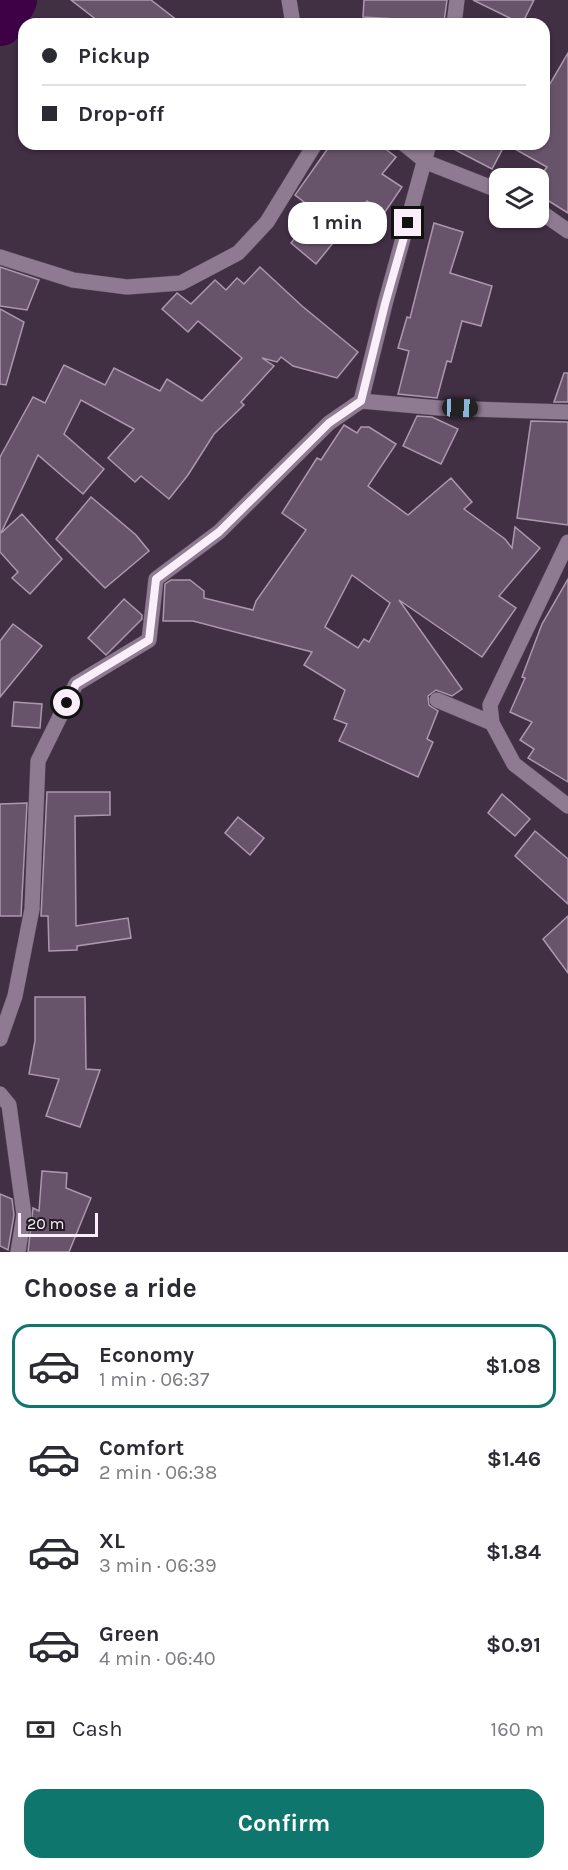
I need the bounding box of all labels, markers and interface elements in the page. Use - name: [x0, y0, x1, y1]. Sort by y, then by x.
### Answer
- text: Pickup: [78, 43, 150, 69]
- text: Drop-off: [78, 101, 164, 127]
- map controls: [489, 168, 549, 228]
- button: layers: [489, 168, 549, 228]
- callout: 1 min: [288, 202, 387, 244]
- route end: [394, 209, 421, 236]
- text: 1 min: [312, 211, 363, 234]
- car: [442, 398, 478, 418]
- route start: [53, 689, 80, 716]
- scale bar: [18, 1210, 98, 1238]
- text: 20 m: [27, 1214, 65, 1233]
- text: Choose a ride: [24, 1272, 197, 1304]
- icon: car: [27, 1339, 81, 1393]
- text: Economy: [99, 1342, 194, 1368]
- text: $1.08: [485, 1353, 541, 1379]
- text: 1 min · 06:37: [99, 1368, 209, 1391]
- icon: car: [27, 1432, 81, 1486]
- text: Comfort: [99, 1435, 184, 1461]
- text: $1.46: [487, 1446, 541, 1472]
- text: 2 min · 06:38: [99, 1461, 217, 1484]
- icon: car: [27, 1525, 81, 1579]
- text: XL: [99, 1528, 125, 1554]
- text: $1.84: [486, 1539, 541, 1565]
- text: 3 min · 06:39: [99, 1554, 217, 1577]
- icon: car: [27, 1618, 81, 1672]
- text: Green: [99, 1621, 160, 1647]
- text: $0.91: [486, 1632, 541, 1658]
- text: 4 min · 06:40: [99, 1647, 216, 1670]
- icon: cash: [24, 1713, 57, 1746]
- text: Cash: [72, 1716, 122, 1742]
- text: 160 m: [491, 1718, 544, 1741]
- button: Confirm: [24, 1789, 544, 1858]

